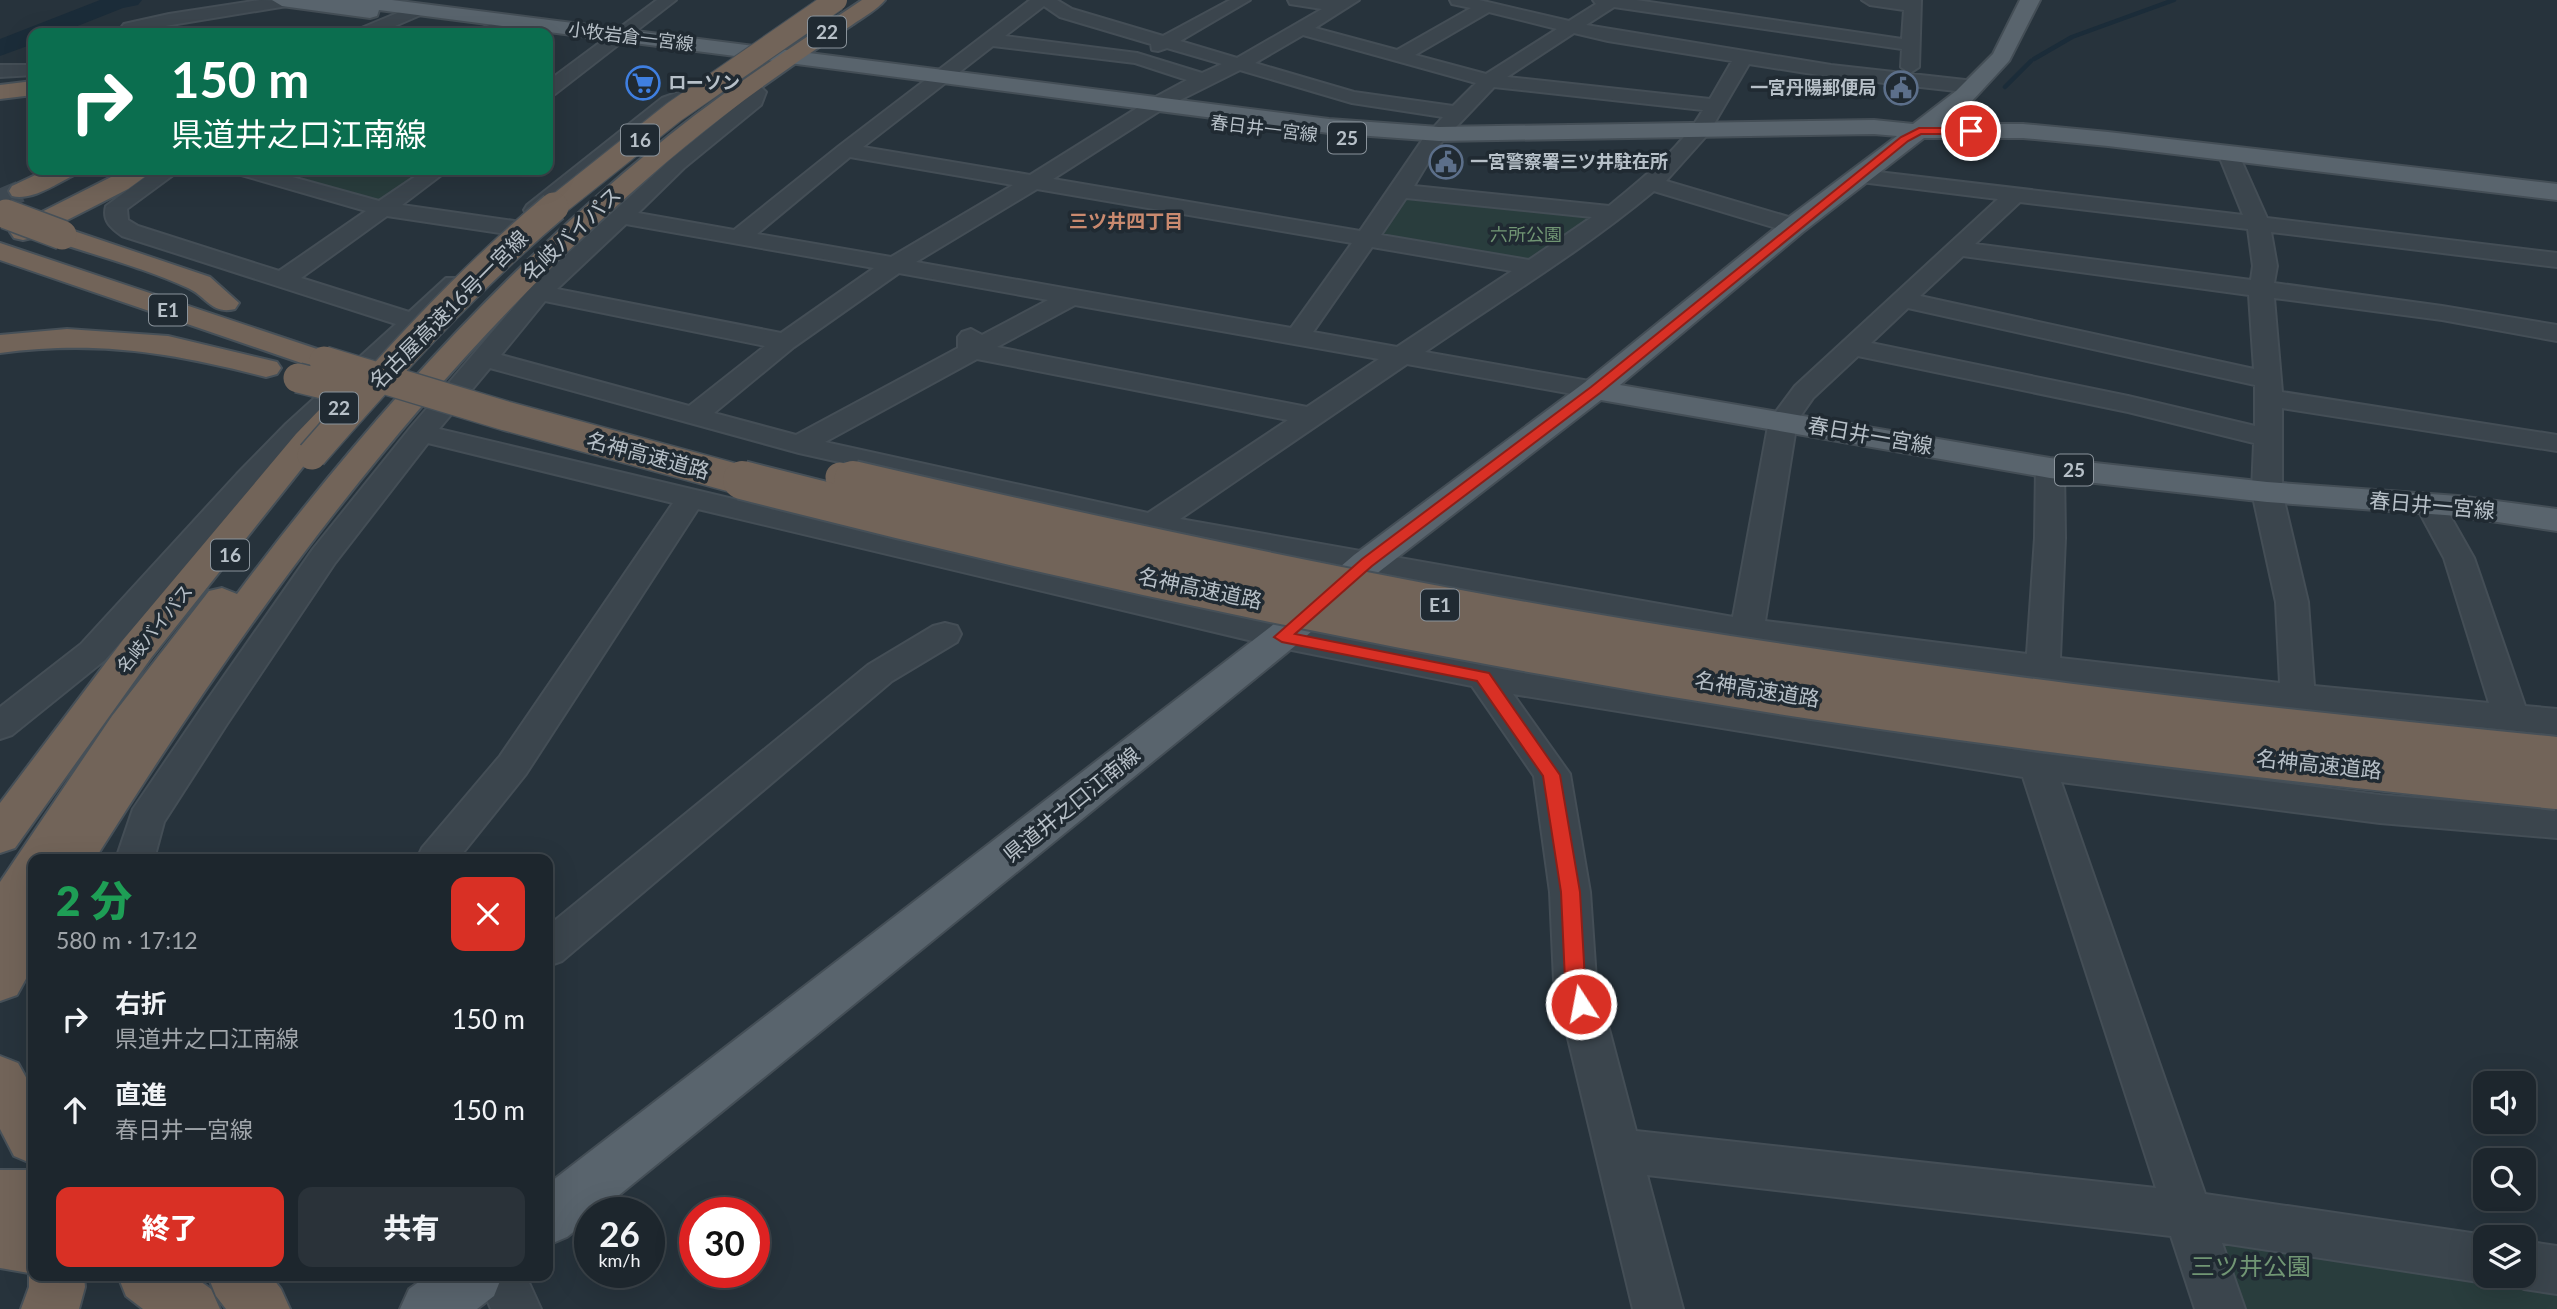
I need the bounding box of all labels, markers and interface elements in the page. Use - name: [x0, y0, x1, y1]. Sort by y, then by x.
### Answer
- road number: 22: [808, 16, 846, 48]
- street label: 小牧岩倉一宮線: [567, 17, 695, 55]
- text: 150 m: [171, 50, 309, 108]
- icon: right: [56, 56, 147, 147]
- supermarket icon: ローソン: [624, 64, 662, 102]
- public building icon: 一宮丹陽郵便局: [1882, 69, 1920, 107]
- place label: ローソン: [668, 71, 740, 93]
- place label: 一宮丹陽郵便局: [1750, 76, 1876, 98]
- pin: [1941, 101, 2001, 161]
- street label: 春日井一宮線: [1209, 111, 1319, 146]
- icon: arrive: [1952, 112, 1990, 150]
- text: 県道井之口江南線: [171, 114, 427, 153]
- road number: 25: [1328, 122, 1366, 154]
- road number: 16: [621, 124, 659, 156]
- public building icon: 一宮警察署三ツ井駐在所: [1427, 143, 1465, 181]
- place label: 一宮警察署三ツ井駐在所: [1470, 150, 1668, 172]
- street label: 名岐バイパス: [517, 181, 625, 285]
- district label: 三ツ井四丁目: [1069, 209, 1183, 232]
- park label: 六所公園: [1490, 223, 1562, 245]
- street label: 名古屋高速16号一宮線: [364, 225, 532, 393]
- road number: E1: [149, 294, 187, 326]
- road number: 22: [320, 392, 358, 424]
- street label: 春日井一宮線: [1806, 411, 1934, 458]
- street label: 名神高速道路: [584, 426, 712, 483]
- road number: 25: [2055, 454, 2093, 485]
- street label: 春日井一宮線: [2368, 487, 2496, 522]
- road number: 16: [211, 540, 249, 570]
- street label: 名神高速道路: [1136, 562, 1265, 613]
- street label: 名岐バイパス: [112, 580, 197, 677]
- road number: E1: [1421, 590, 1459, 620]
- street label: 名神高速道路: [1693, 666, 1821, 711]
- street label: 県道井之口江南線: [998, 741, 1144, 866]
- street label: 名神高速道路: [2255, 744, 2383, 783]
- text: 2 分: [56, 875, 132, 925]
- button: close: [451, 877, 525, 951]
- text: 580 m · 17:12: [56, 926, 198, 954]
- position arrow: [1544, 967, 1618, 1041]
- text: 右折: [115, 987, 167, 1019]
- icon: right: [56, 1000, 94, 1038]
- text: 150 m: [452, 1003, 525, 1035]
- text: 県道井之口江南線: [115, 1024, 299, 1052]
- map controls: [2473, 1071, 2536, 1288]
- button: sound: [2473, 1071, 2536, 1134]
- text: 直進: [115, 1078, 167, 1110]
- icon: ahead: [56, 1091, 94, 1129]
- text: 150 m: [452, 1094, 525, 1126]
- text: 春日井一宮線: [115, 1115, 253, 1143]
- button: search: [2473, 1148, 2536, 1211]
- button: 終了: [56, 1187, 284, 1267]
- button: 共有: [298, 1187, 525, 1267]
- speed limit sign: 30: [679, 1197, 770, 1288]
- text: 26: [599, 1212, 640, 1254]
- button: layers: [2473, 1225, 2536, 1288]
- text: km/h: [598, 1249, 641, 1271]
- park label: 三ツ井公園: [2191, 1251, 2311, 1280]

